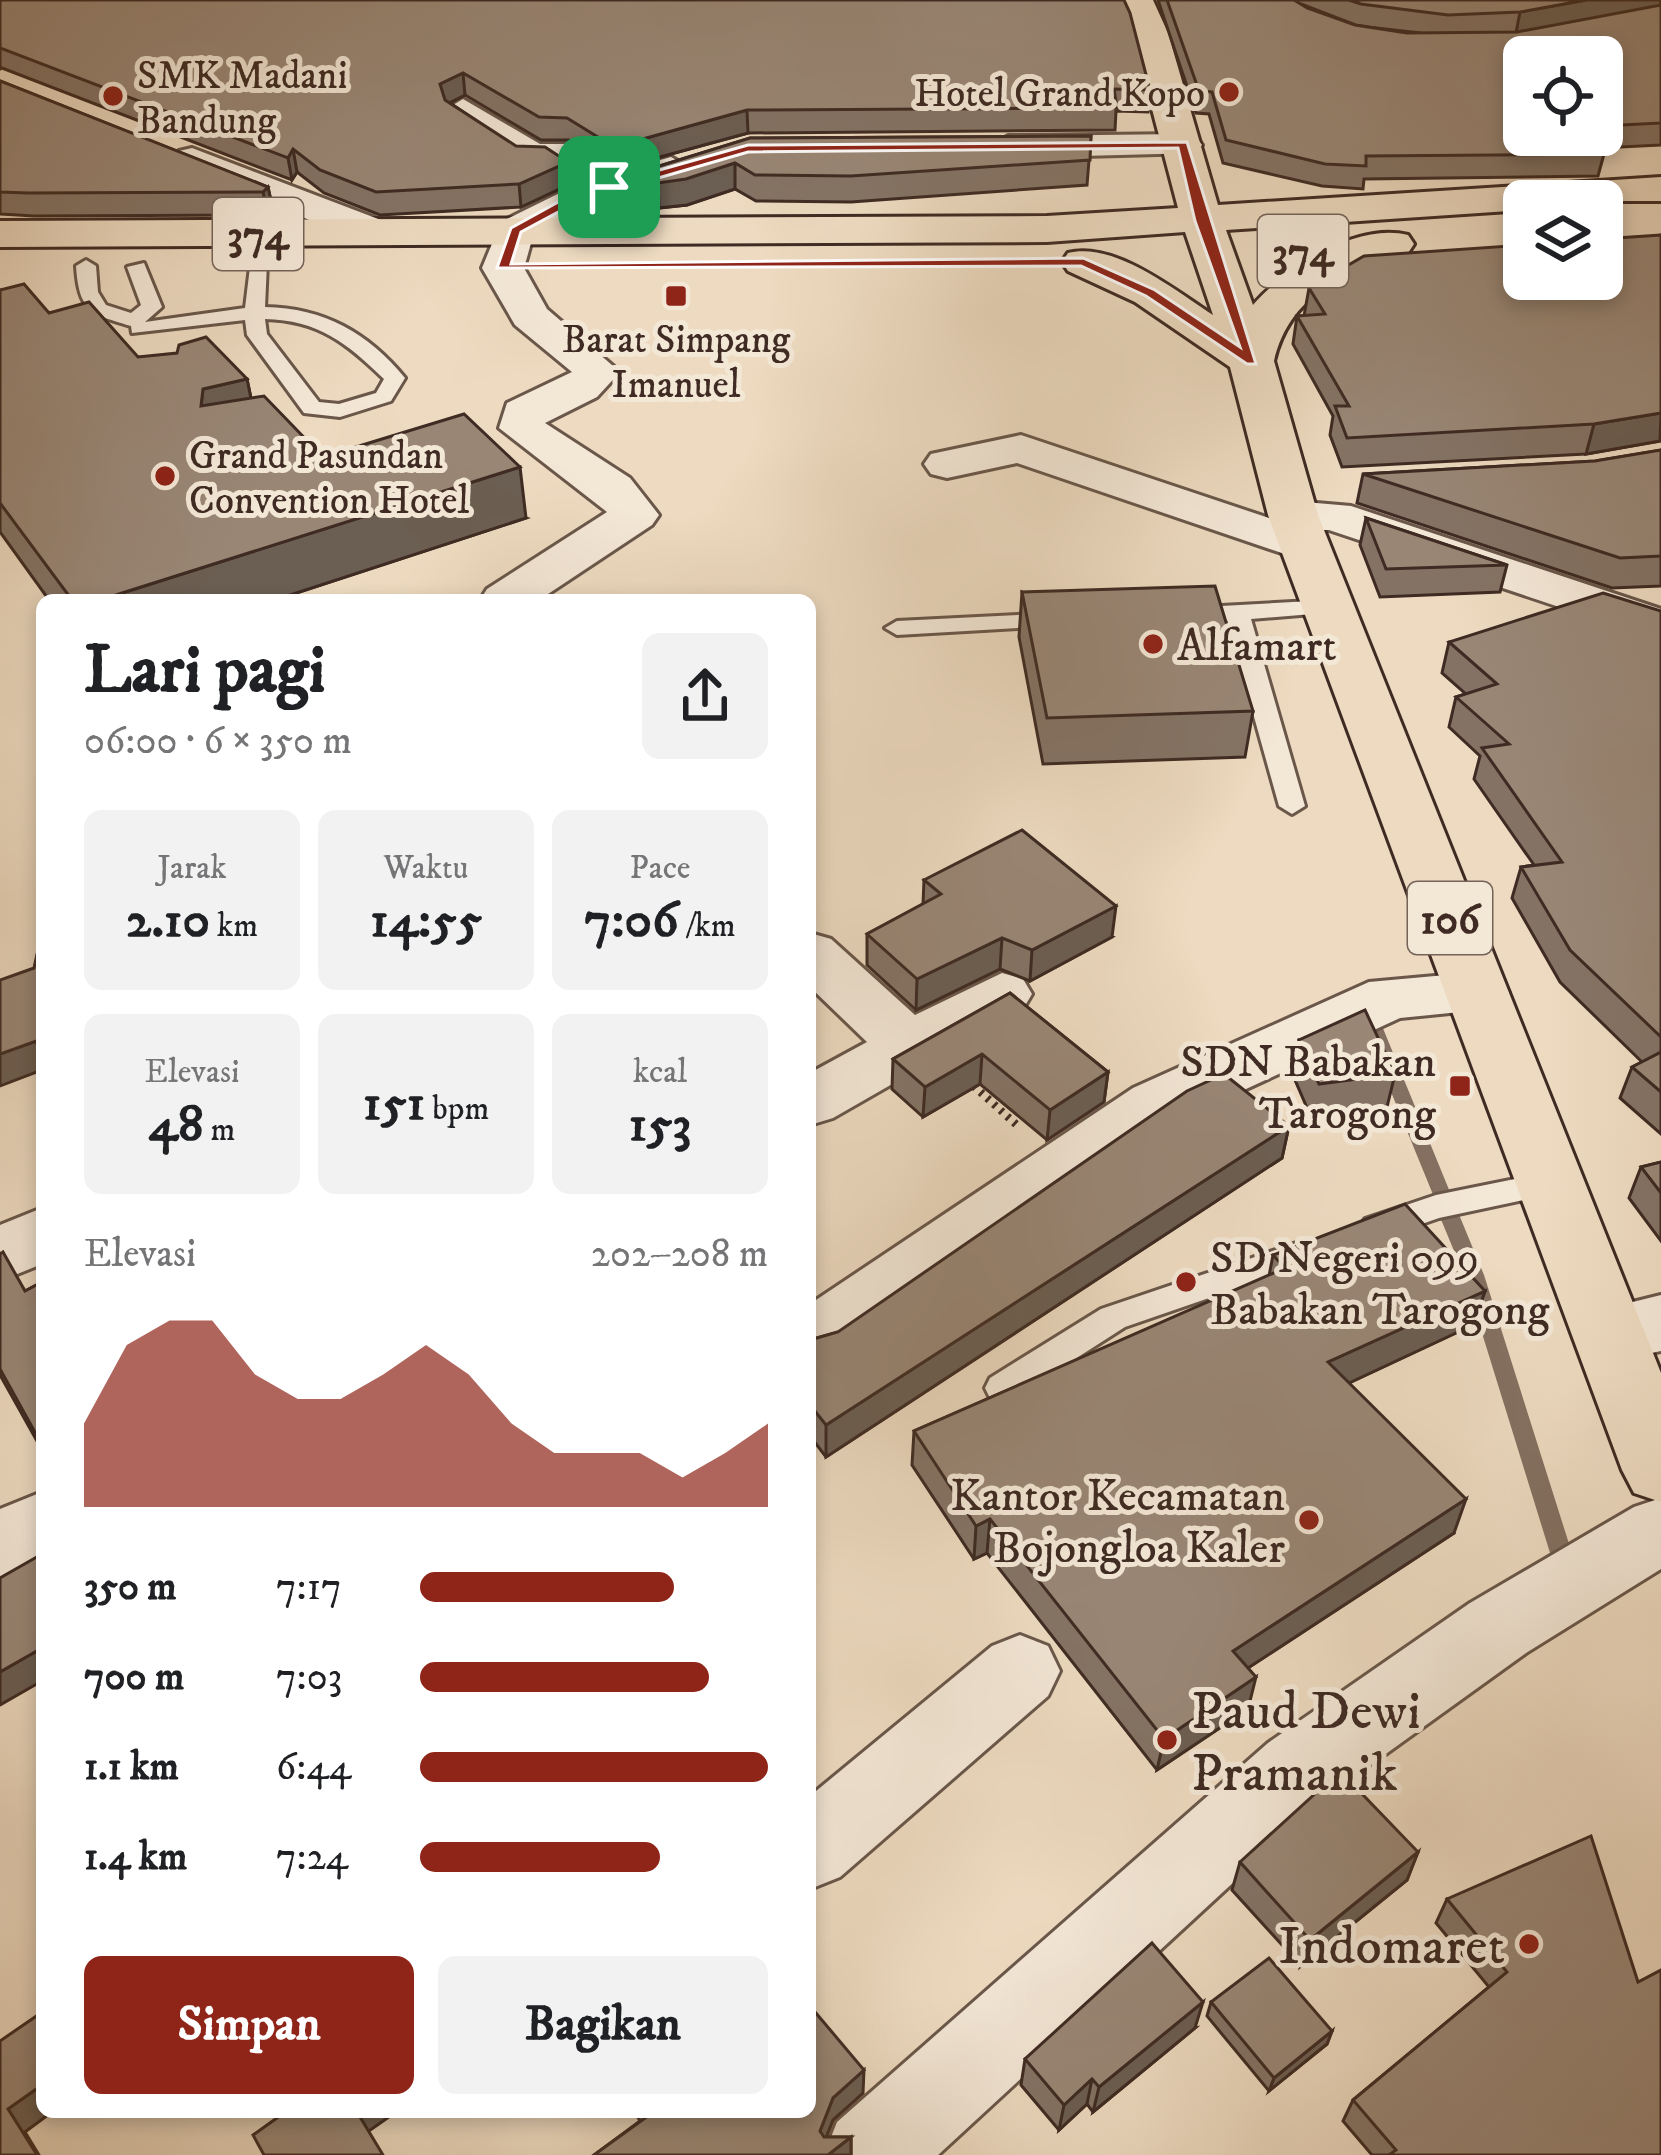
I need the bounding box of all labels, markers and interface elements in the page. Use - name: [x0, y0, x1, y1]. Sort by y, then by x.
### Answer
- map controls: [1503, 36, 1623, 300]
- button: locate: [1503, 36, 1623, 156]
- place label: SMK Madani Bandung: [137, 52, 348, 146]
- place label: Hotel Grand Kopo: [914, 70, 1205, 119]
- marker: Hotel Grand Kopo: [1216, 79, 1242, 105]
- marker: SMK Madani Bandung: [100, 83, 126, 109]
- pin: [558, 136, 660, 238]
- icon: arrive: [576, 154, 642, 220]
- button: layers: [1503, 180, 1623, 300]
- road number: 374: [213, 198, 303, 270]
- road number: 374: [1258, 215, 1348, 287]
- marker: Barat Simpang Imanuel: [663, 283, 689, 309]
- place label: Barat Simpang Imanuel: [562, 316, 791, 410]
- place label: Grand Pasundan Convention Hotel: [189, 432, 469, 526]
- marker: Grand Pasundan Convention Hotel: [152, 463, 178, 489]
- place label: Alfamart: [1177, 619, 1337, 675]
- text: Lari pagi: [84, 631, 326, 713]
- marker: Alfamart: [1140, 631, 1166, 657]
- button: share: [642, 633, 768, 759]
- text: 06:00 · 6 × 350 m: [84, 717, 352, 766]
- text: Jarak: [157, 848, 227, 889]
- text: Waktu: [384, 848, 468, 889]
- text: Pace: [629, 848, 691, 889]
- road number: 106: [1408, 882, 1492, 954]
- text: 2.10: [126, 889, 210, 953]
- text: 14:55: [370, 889, 482, 953]
- text: 7:06: [584, 889, 678, 953]
- text: km: [210, 906, 258, 947]
- text: /km: [678, 906, 736, 947]
- place label: SDN Babakan Tarogong: [1180, 1035, 1436, 1143]
- text: Elevasi: [145, 1052, 239, 1093]
- text: kcal: [633, 1052, 687, 1093]
- text: 151: [363, 1072, 425, 1136]
- marker: SDN Babakan Tarogong: [1447, 1073, 1473, 1099]
- text: bpm: [425, 1089, 489, 1130]
- text: 48: [149, 1093, 204, 1157]
- text: 153: [629, 1093, 691, 1157]
- text: m: [204, 1110, 235, 1151]
- text: Elevasi: [84, 1230, 196, 1279]
- text: 202–208 m: [591, 1230, 768, 1279]
- place label: SD Negeri 099 Babakan Tarogong: [1210, 1231, 1549, 1339]
- marker: SD Negeri 099 Babakan Tarogong: [1173, 1269, 1199, 1295]
- place label: Kantor Kecamatan Bojongloa Kaler: [950, 1469, 1285, 1577]
- marker: Kantor Kecamatan Bojongloa Kaler: [1296, 1507, 1322, 1533]
- text: 350 m: [84, 1563, 177, 1612]
- text: 7:17: [276, 1563, 342, 1612]
- text: 700 m: [84, 1653, 184, 1702]
- text: 7:03: [276, 1653, 342, 1702]
- place label: Paud Dewi Pramanik: [1191, 1679, 1421, 1808]
- marker: Paud Dewi Pramanik: [1154, 1727, 1180, 1753]
- text: 1.1 km: [84, 1743, 179, 1792]
- text: 6:44: [276, 1743, 351, 1792]
- text: 1.4 km: [84, 1833, 187, 1882]
- text: 7:24: [276, 1833, 348, 1882]
- place label: Indomaret: [1278, 1914, 1505, 1981]
- marker: Indomaret: [1516, 1931, 1542, 1957]
- button: Simpan: [84, 1956, 414, 2094]
- button: Bagikan: [438, 1956, 768, 2094]

